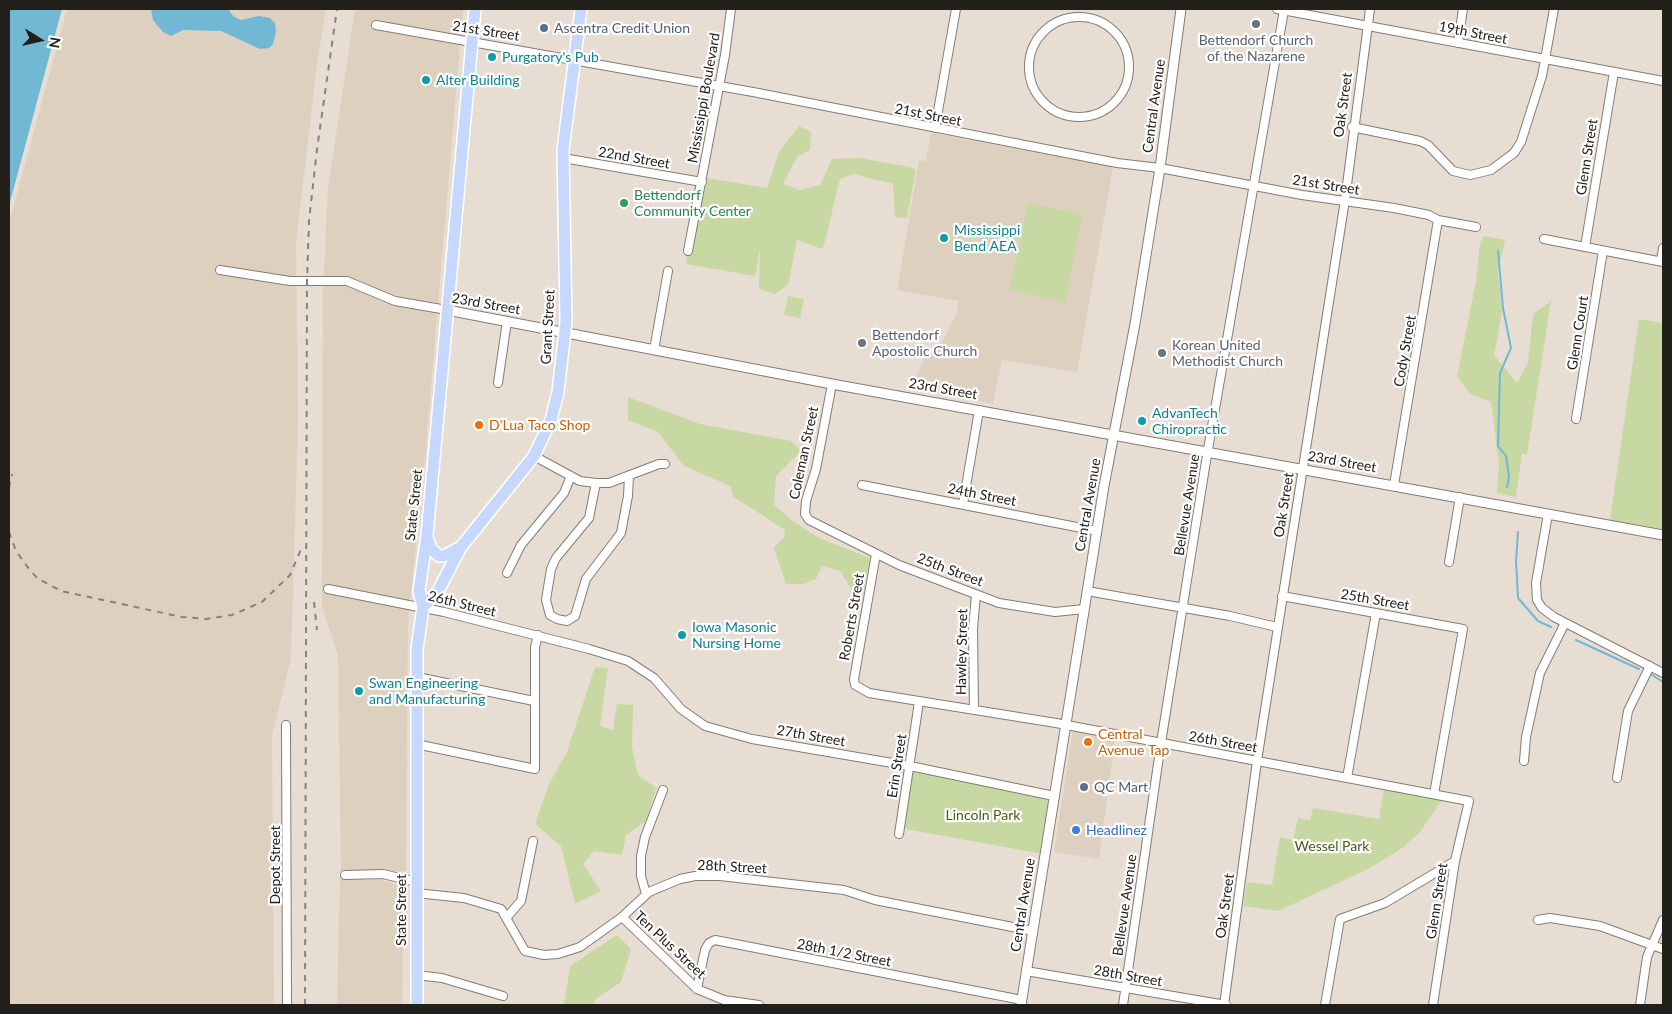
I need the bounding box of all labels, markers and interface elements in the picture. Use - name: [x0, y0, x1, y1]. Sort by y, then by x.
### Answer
- north arrow: [15, 15, 65, 65]
- street label: 21st Street: [451, 17, 521, 45]
- marker: Bettendorf Church of the Nazarene: [1250, 18, 1262, 30]
- street label: 19th Street: [1437, 18, 1509, 48]
- place label: Ascentra Credit Union: [554, 20, 690, 36]
- marker: Ascentra Credit Union: [538, 22, 550, 34]
- street label: Mississippi Boulevard: [684, 32, 724, 164]
- place label: Bettendorf Church of the Nazarene: [1199, 32, 1313, 64]
- text: N: [46, 36, 65, 49]
- place label: Purgatory's Pub: [502, 49, 599, 65]
- marker: Purgatory's Pub: [486, 51, 498, 63]
- street label: Central Avenue: [1139, 58, 1169, 154]
- street label: Oak Street: [1330, 71, 1356, 139]
- place label: Alter Building: [436, 72, 519, 88]
- marker: Alter Building: [420, 74, 432, 86]
- street label: 21st Street: [893, 100, 963, 130]
- street label: Glenn Street: [1573, 118, 1601, 196]
- street label: 22nd Street: [597, 143, 671, 173]
- street label: 21st Street: [1291, 171, 1361, 199]
- place label: Bettendorf Community Center: [634, 187, 751, 220]
- marker: Bettendorf Community Center: [618, 197, 630, 209]
- place label: Mississippi Bend AEA: [954, 222, 1020, 254]
- marker: Mississippi Bend AEA: [938, 232, 950, 244]
- street label: Grant Street: [538, 289, 558, 365]
- street label: 23rd Street: [450, 290, 522, 318]
- street label: Glenn Court: [1564, 295, 1592, 371]
- street label: Cody Street: [1390, 314, 1420, 388]
- place label: Bettendorf Apostolic Church: [872, 327, 977, 360]
- marker: Bettendorf Apostolic Church: [856, 337, 868, 349]
- place label: Korean United Methodist Church: [1172, 337, 1283, 370]
- marker: Korean United Methodist Church: [1156, 347, 1168, 359]
- street label: 23rd Street: [907, 375, 979, 403]
- street label: Coleman Street: [786, 405, 822, 501]
- place label: AdvanTech Chiropractic: [1152, 405, 1227, 438]
- marker: AdvanTech Chiropractic: [1136, 415, 1148, 427]
- place label: D'Lua Taco Shop: [489, 417, 590, 433]
- marker: D'Lua Taco Shop: [473, 419, 485, 431]
- street label: 23rd Street: [1306, 448, 1378, 476]
- street label: Bellevue Avenue: [1171, 453, 1203, 557]
- street label: Central Avenue: [1072, 457, 1104, 553]
- street label: State Street: [402, 468, 426, 542]
- street label: Oak Street: [1271, 471, 1297, 539]
- street label: 24th Street: [946, 480, 1018, 510]
- street label: 25th Street: [915, 550, 985, 590]
- street label: Roberts Street: [836, 572, 868, 662]
- street label: 25th Street: [1339, 586, 1411, 614]
- street label: 26th Street: [426, 587, 498, 621]
- street label: Hawley Street: [953, 609, 971, 695]
- place label: Iowa Masonic Nursing Home: [692, 619, 781, 652]
- marker: Iowa Masonic Nursing Home: [676, 629, 688, 641]
- place label: Swan Engineering and Manufacturing: [369, 675, 485, 708]
- marker: Swan Engineering and Manufacturing: [353, 685, 365, 697]
- street label: 27th Street: [775, 722, 847, 750]
- place label: Central Avenue Tap: [1098, 726, 1169, 759]
- street label: 26th Street: [1187, 728, 1259, 756]
- street label: Erin Street: [884, 733, 910, 799]
- marker: Central Avenue Tap: [1082, 736, 1094, 748]
- place label: QC Mart: [1094, 779, 1148, 795]
- marker: QC Mart: [1078, 781, 1090, 793]
- park label: Lincoln Park: [946, 807, 1020, 823]
- place label: Headlinez: [1086, 822, 1147, 838]
- marker: Headlinez: [1070, 824, 1082, 836]
- street label: Depot Street: [267, 825, 283, 905]
- park label: Wessel Park: [1295, 838, 1369, 854]
- street label: Bellevue Avenue: [1110, 853, 1140, 957]
- street label: 28th Street: [697, 857, 767, 877]
- street label: Central Avenue: [1007, 857, 1039, 953]
- street label: Glenn Street: [1423, 862, 1451, 940]
- street label: Oak Street: [1212, 872, 1238, 940]
- street label: State Street: [393, 874, 409, 946]
- street label: Ten Plus Street: [631, 908, 709, 982]
- street label: 28th 1/2 Street: [795, 936, 893, 970]
- street label: 28th Street: [1092, 962, 1164, 990]

